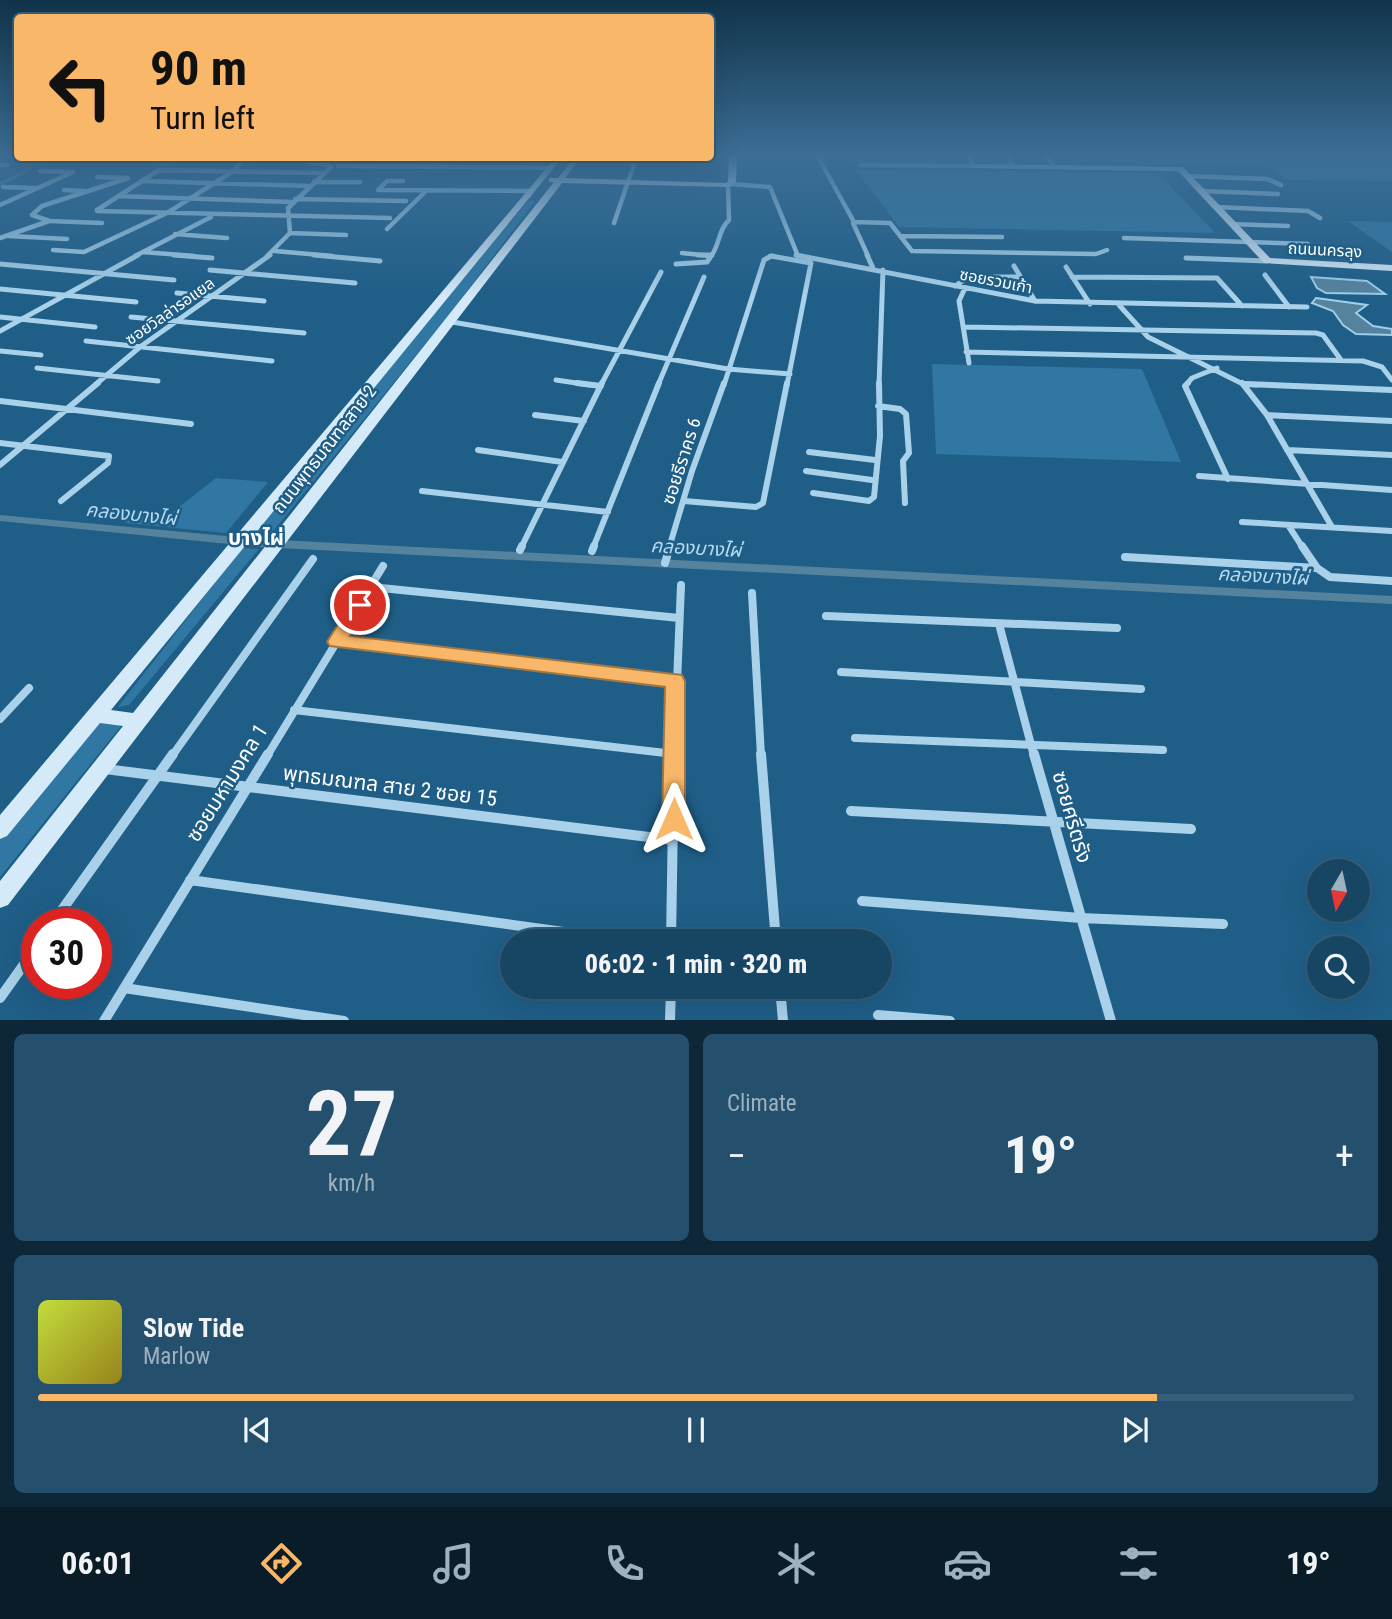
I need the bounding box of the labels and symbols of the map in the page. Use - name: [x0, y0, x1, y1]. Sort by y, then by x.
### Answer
- street label: ถนนนครลุง: [1287, 239, 1363, 261]
- street label: ซอยรวมเก้า: [958, 265, 1034, 297]
- street label: ซอยวิลล่ารอแยล: [122, 273, 218, 349]
- street label: ถนนพุทธมณฑลสาย 2: [268, 381, 381, 518]
- street label: ซอยธีราคร 6: [657, 415, 705, 507]
- water label: คลองบางไผ่: [84, 498, 181, 531]
- district label: บางไผ่: [228, 526, 284, 550]
- water label: คลองบางไผ่: [650, 534, 745, 562]
- water label: คลองบางไผ่: [1217, 562, 1312, 590]
- pin: [330, 575, 390, 635]
- street label: ซอยมหามงคล 1: [181, 720, 273, 846]
- street label: พุทธมณฑล สาย 2 ซอย 15: [281, 761, 498, 812]
- street label: ซอยศรีตรัง: [1047, 768, 1097, 866]
- position arrow: [637, 782, 711, 856]
- north arrow: [1307, 859, 1370, 922]
- speed limit sign: 30: [21, 908, 112, 999]

